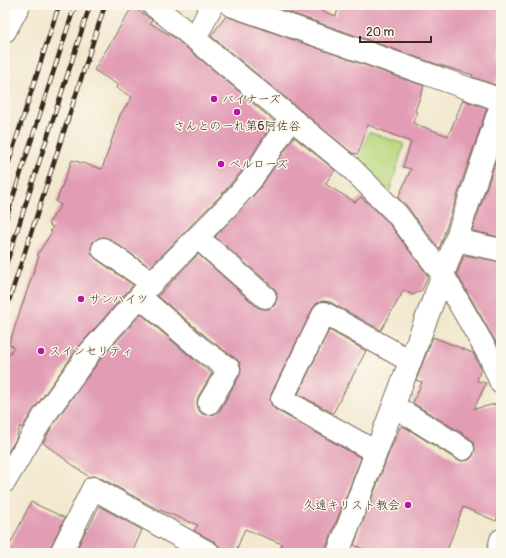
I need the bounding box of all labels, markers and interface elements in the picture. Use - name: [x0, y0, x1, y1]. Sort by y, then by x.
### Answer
- scale bar: [360, 18, 431, 44]
- text: 20 m: [366, 25, 395, 40]
- place label: バイナーズ: [222, 92, 281, 107]
- marker: バイナーズ: [209, 94, 219, 104]
- marker: さんとのーれ第6阿佐谷: [232, 107, 242, 117]
- place label: さんとのーれ第6阿佐谷: [174, 119, 301, 134]
- place label: ベルローズ: [229, 157, 288, 172]
- marker: ベルローズ: [216, 159, 226, 169]
- place label: サンハイツ: [89, 292, 149, 307]
- marker: サンハイツ: [76, 294, 86, 304]
- place label: スインセリティ: [49, 344, 133, 359]
- marker: スインセリティ: [36, 346, 46, 356]
- place label: 久遠キリスト教会: [303, 498, 400, 513]
- marker: 久遠キリスト教会: [403, 500, 413, 510]

